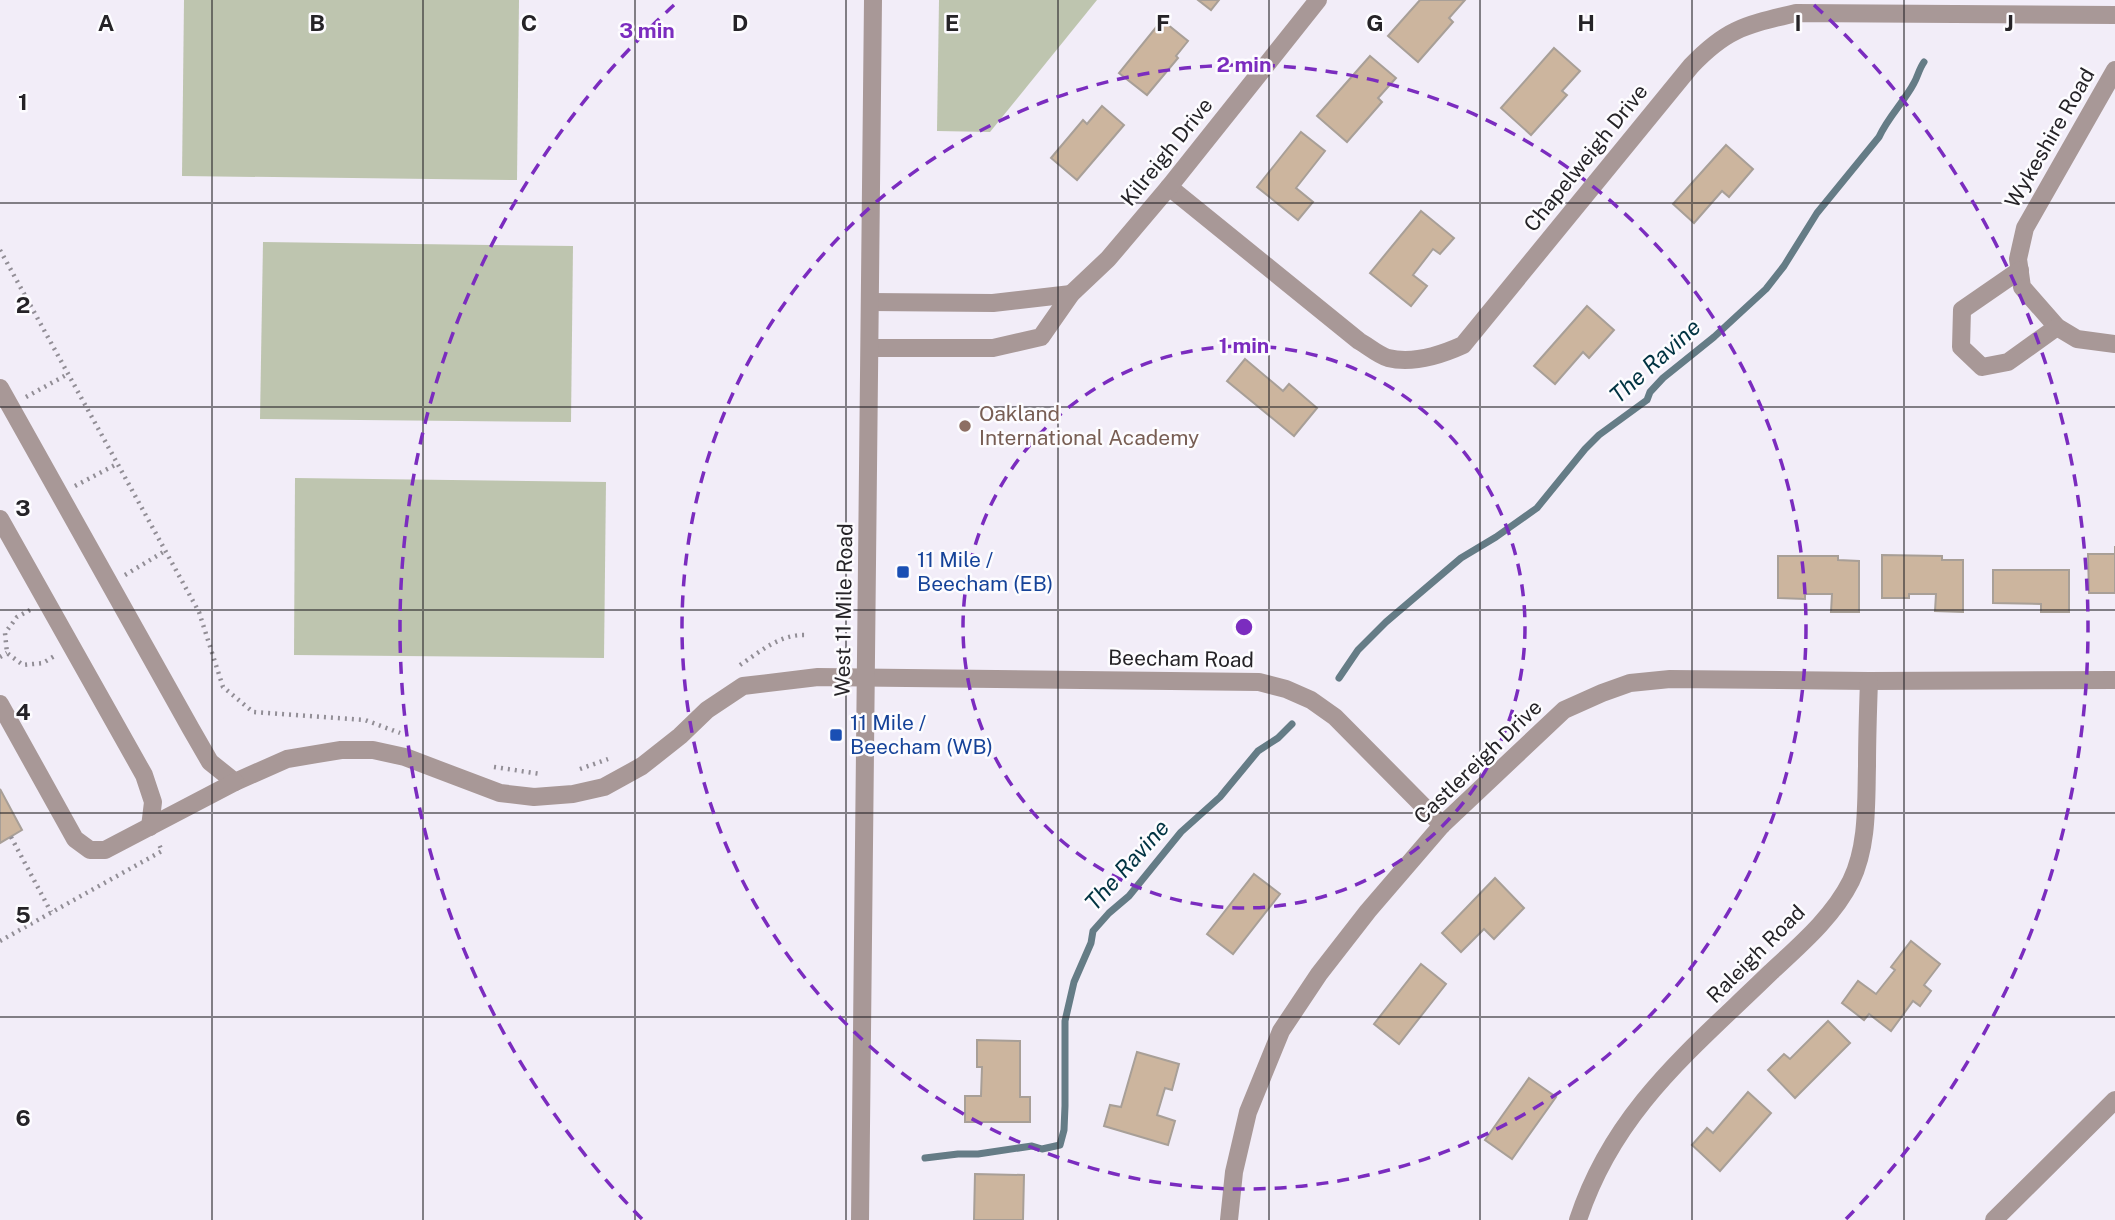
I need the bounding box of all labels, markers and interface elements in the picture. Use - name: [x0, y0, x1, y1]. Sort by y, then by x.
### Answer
- text: A: [98, 9, 115, 36]
- text: B: [309, 9, 325, 36]
- text: C: [521, 9, 537, 36]
- text: D: [732, 9, 748, 36]
- text: E: [945, 9, 959, 36]
- text: F: [1156, 9, 1170, 36]
- text: G: [1366, 9, 1384, 36]
- text: H: [1577, 9, 1595, 36]
- text: I: [1794, 9, 1802, 36]
- text: J: [2004, 9, 2014, 36]
- text: 3 min: [619, 18, 675, 43]
- text: 2 min: [1216, 52, 1272, 77]
- street label: Wykeshire Road: [1999, 63, 2100, 212]
- street label: Chapelweigh Drive: [1519, 79, 1653, 236]
- text: 1: [18, 88, 28, 115]
- street label: Kilreigh Drive: [1116, 93, 1218, 211]
- text: 2: [16, 291, 30, 318]
- water label: The Ravine: [1604, 313, 1706, 408]
- text: 1 min: [1219, 333, 1269, 358]
- place label: Oakland International Academy: [979, 401, 1199, 450]
- marker: Oakland International Academy: [957, 418, 973, 434]
- text: 3: [15, 494, 31, 521]
- street label: West 11 Mile Road: [829, 523, 858, 697]
- place label: 11 Mile / Beecham (EB): [917, 547, 1053, 596]
- marker: 11 Mile / Beecham (EB): [895, 564, 911, 580]
- centre of rings: [1232, 615, 1256, 639]
- street label: Beecham Road: [1108, 645, 1254, 672]
- street label: Castlereigh Drive: [1409, 694, 1547, 829]
- text: 4: [15, 698, 31, 725]
- place label: 11 Mile / Beecham (WB): [850, 710, 993, 759]
- marker: 11 Mile / Beecham (WB): [828, 727, 844, 743]
- water label: The Ravine: [1079, 814, 1174, 916]
- street label: Raleigh Road: [1701, 899, 1810, 1008]
- text: 5: [15, 901, 31, 928]
- text: 6: [15, 1104, 31, 1131]

